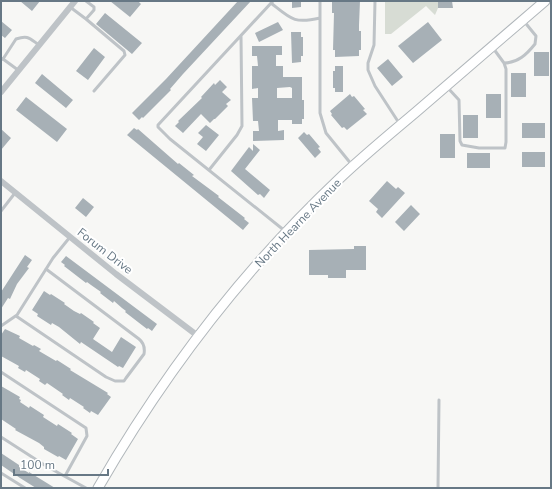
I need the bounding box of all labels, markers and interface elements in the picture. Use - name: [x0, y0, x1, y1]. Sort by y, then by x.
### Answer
- street label: North Hearne Avenue: [251, 175, 345, 271]
- street label: Forum Drive: [74, 224, 136, 278]
- scale bar: [14, 451, 108, 477]
- text: 100 m: [20, 457, 55, 473]

